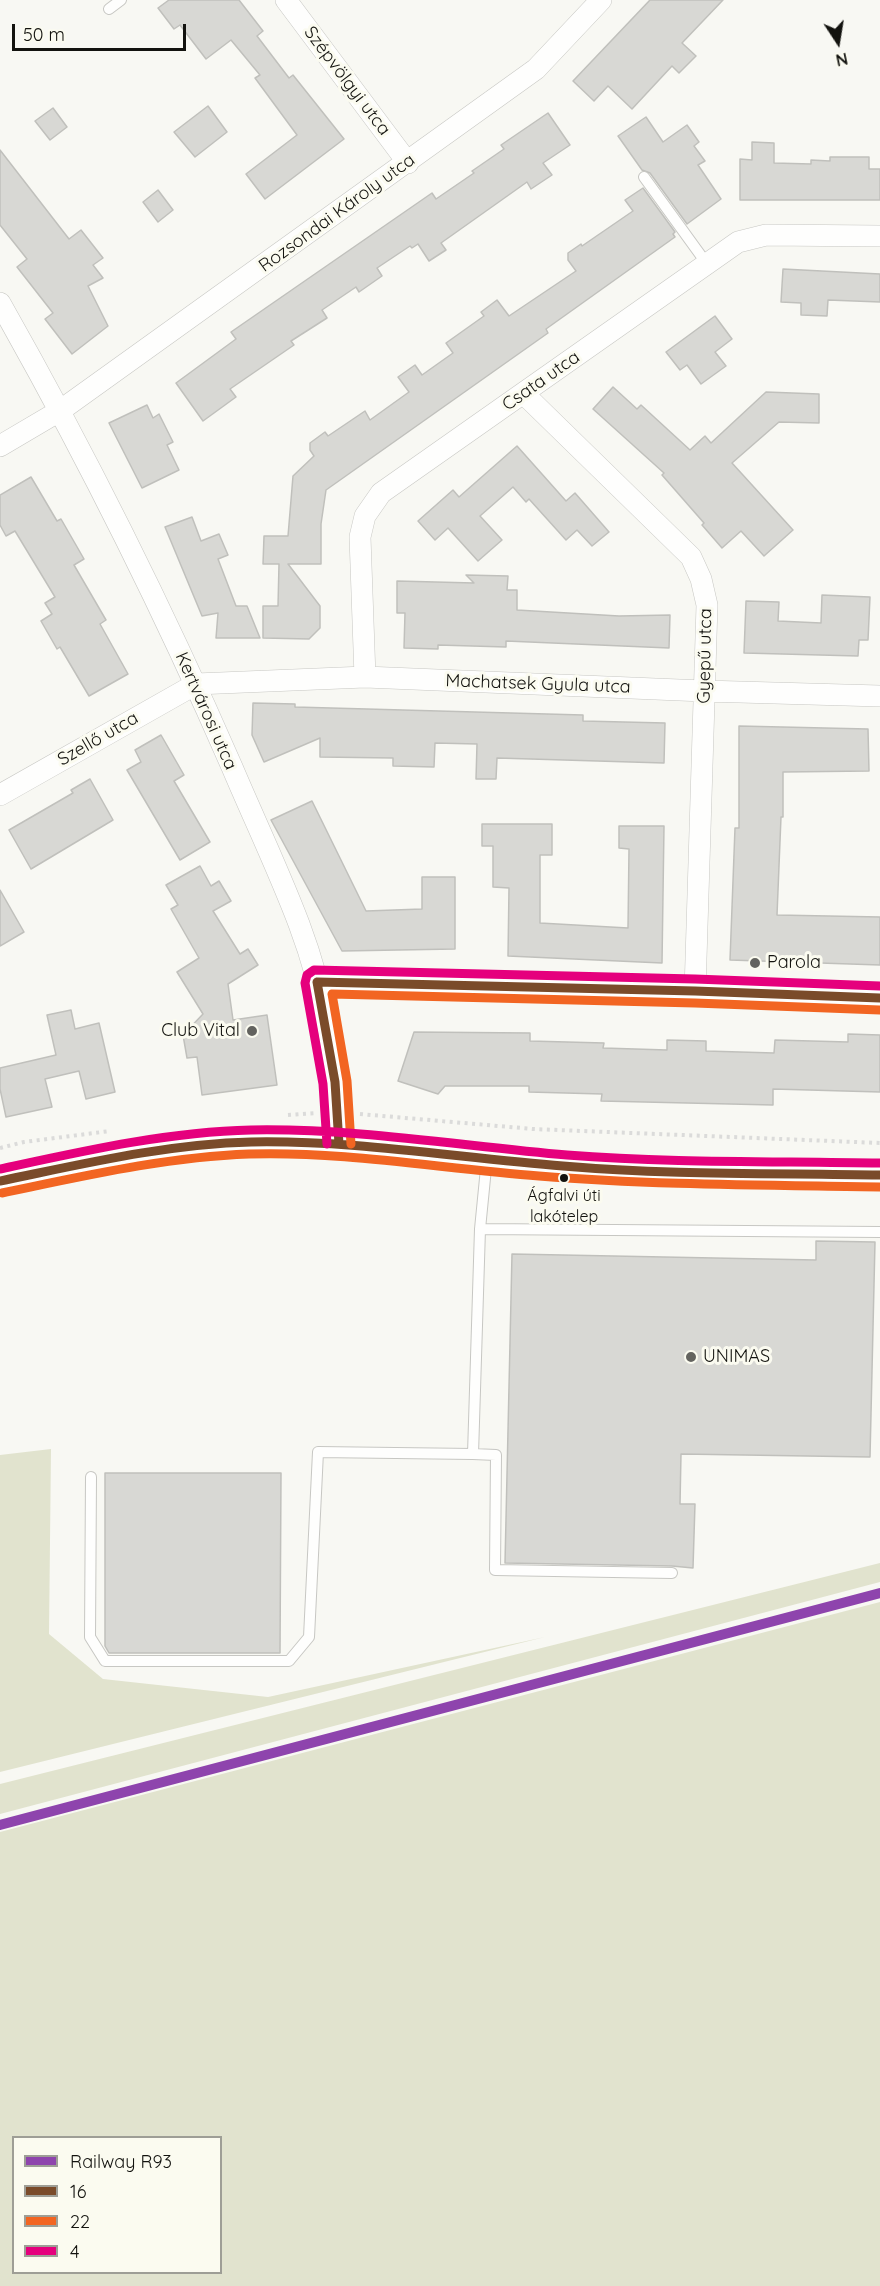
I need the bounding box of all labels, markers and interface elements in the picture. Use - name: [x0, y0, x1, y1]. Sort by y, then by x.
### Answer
- scale bar: [15, 12, 189, 50]
- north arrow: [808, 12, 868, 72]
- street label: Szépvölgyi utca: [299, 22, 395, 140]
- text: 50 m: [23, 23, 65, 46]
- text: N: [834, 49, 850, 71]
- street label: Rozsondai Károly utca: [255, 149, 419, 277]
- street label: Csata utca: [498, 346, 584, 416]
- street label: Gyepű utca: [693, 608, 717, 704]
- street label: Kertvárosi utca: [170, 649, 242, 773]
- street label: Machatsek Gyula utca: [445, 670, 631, 698]
- street label: Szellő utca: [54, 707, 142, 771]
- place label: Parola: [767, 952, 821, 974]
- marker: Parola: [748, 956, 762, 970]
- place label: Club Vital: [161, 1020, 240, 1042]
- marker: Club Vital: [245, 1024, 259, 1038]
- marker: Ágfalvi úti lakótelep: [558, 1172, 570, 1184]
- place label: Ágfalvi úti lakótelep: [527, 1186, 601, 1224]
- place label: UNIMAS: [703, 1346, 770, 1368]
- marker: UNIMAS: [684, 1350, 698, 1364]
- legend: [12, 2136, 222, 2274]
- text: Railway R93: [70, 2150, 172, 2173]
- text: 16: [70, 2180, 86, 2203]
- text: 22: [70, 2210, 90, 2233]
- text: 4: [70, 2240, 80, 2263]

